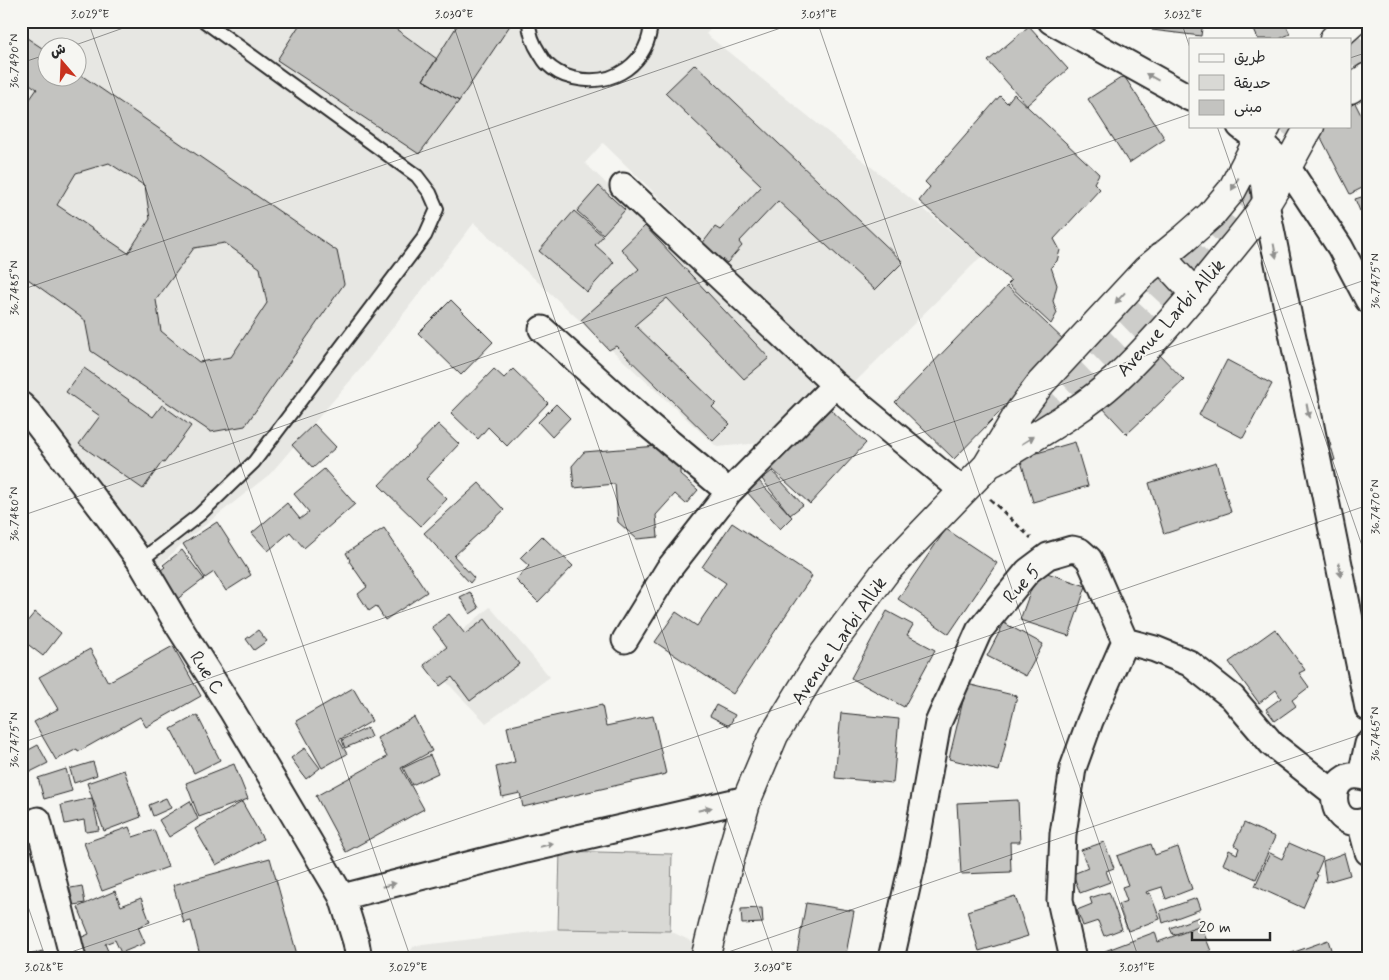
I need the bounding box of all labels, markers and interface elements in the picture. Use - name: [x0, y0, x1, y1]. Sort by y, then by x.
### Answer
- text: 3.029°E: [71, 7, 109, 23]
- text: 3.030°E: [435, 7, 473, 23]
- text: 3.031°E: [801, 7, 837, 23]
- text: 3.032°E: [1164, 7, 1202, 23]
- text: 36.7490°N: [7, 34, 23, 88]
- north arrow: [38, 38, 88, 88]
- legend: [1189, 38, 1352, 128]
- text: ش: [48, 40, 68, 62]
- text: طريق: [1234, 48, 1266, 68]
- one-way arrow: [1145, 72, 1158, 81]
- text: حديقة: [1234, 74, 1271, 94]
- text: مبنى: [1234, 98, 1262, 118]
- one-way arrow: [1230, 177, 1239, 191]
- one-way arrow: [1272, 244, 1280, 260]
- street label: Avenue Larbi Allik: [1111, 253, 1231, 383]
- text: 36.7475°N: [1368, 253, 1384, 309]
- text: 36.7485°N: [7, 260, 23, 316]
- one-way arrow: [1114, 292, 1126, 304]
- one-way arrow: [1304, 403, 1312, 419]
- one-way arrow: [1022, 435, 1035, 444]
- text: 36.7470°N: [1368, 480, 1384, 534]
- text: 36.7480°N: [7, 487, 23, 541]
- street label: Rue 5: [998, 559, 1046, 609]
- one-way arrow: [1336, 562, 1344, 577]
- street label: Avenue Larbi Allik: [786, 571, 893, 710]
- street label: Rue C: [183, 646, 230, 700]
- text: 36.7465°N: [1368, 707, 1384, 761]
- text: 36.7475°N: [7, 712, 23, 768]
- one-way arrow: [698, 805, 713, 813]
- one-way arrow: [539, 841, 554, 849]
- one-way arrow: [382, 881, 397, 889]
- scale bar: [1192, 910, 1269, 942]
- text: 20 m: [1199, 918, 1231, 938]
- text: 3.028°E: [25, 960, 63, 976]
- text: 3.029°E: [389, 960, 427, 976]
- text: 3.030°E: [754, 960, 792, 976]
- text: 3.031°E: [1119, 960, 1155, 976]

